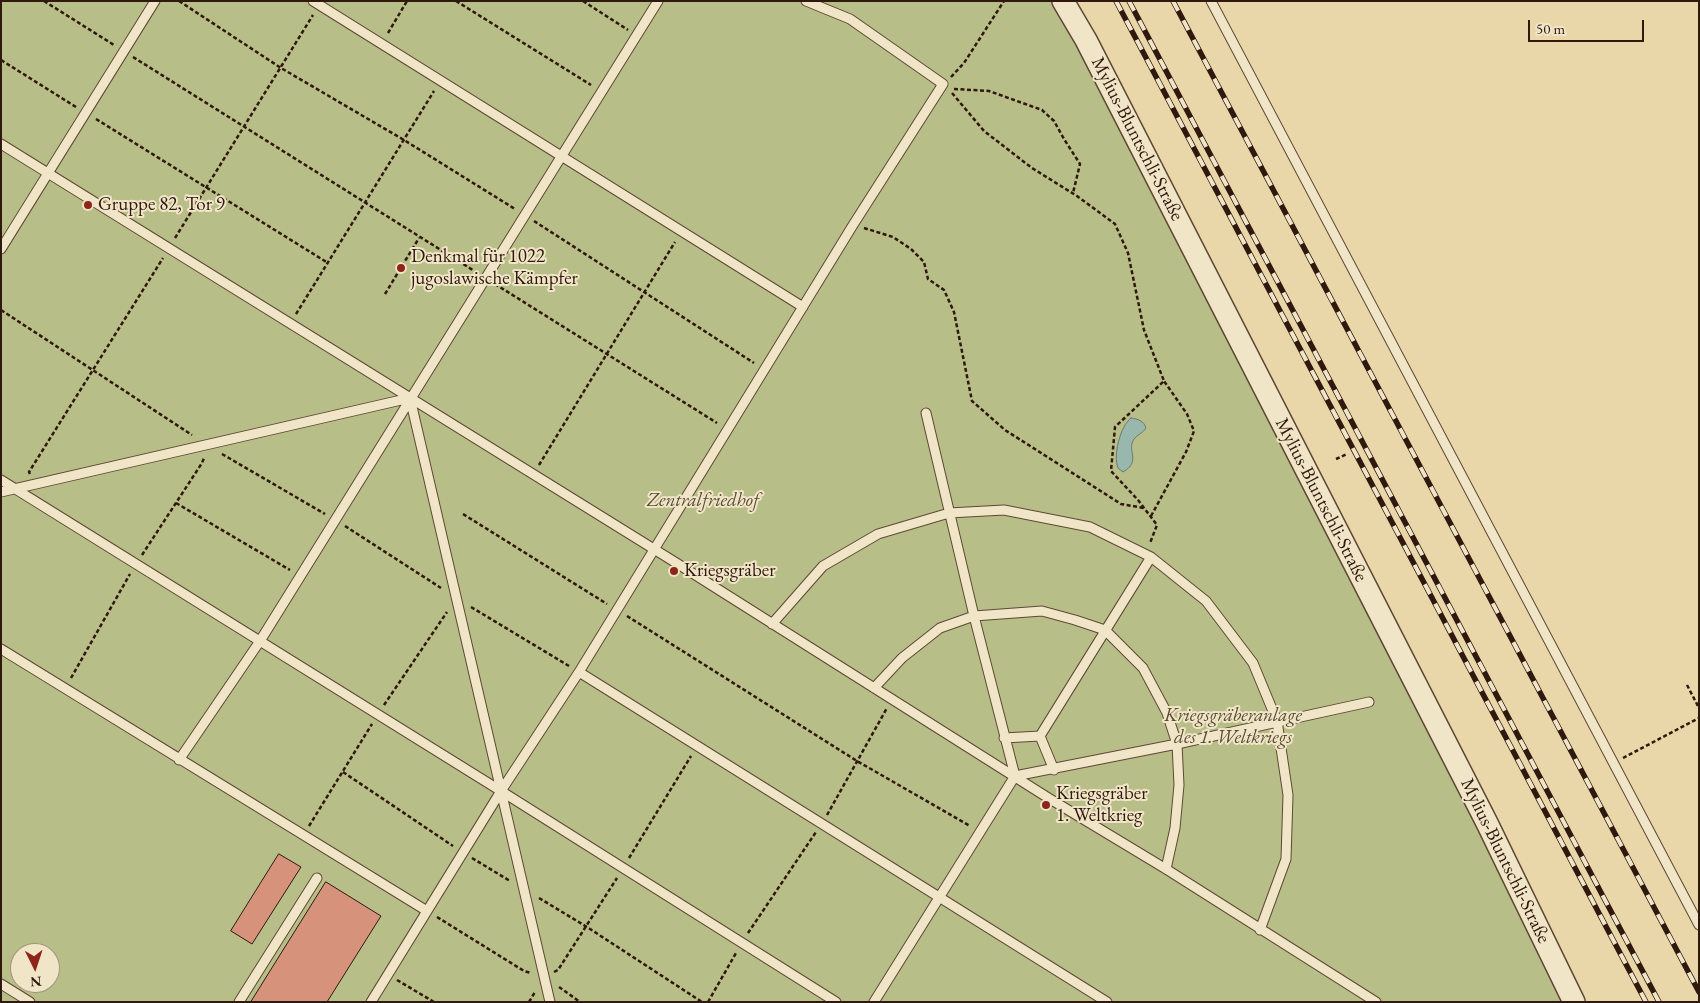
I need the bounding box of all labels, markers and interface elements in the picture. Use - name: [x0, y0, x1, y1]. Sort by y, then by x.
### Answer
- scale bar: [1530, 10, 1646, 42]
- text: 50 m: [1536, 19, 1565, 38]
- street label: Mylius-Bluntschli-Straße: [1086, 53, 1188, 225]
- place label: Gruppe 82, Tor 9: [98, 194, 225, 216]
- marker: Gruppe 82, Tor 9: [82, 199, 94, 211]
- place label: Denkmal für 1022 jugoslawische Kämpfer: [411, 246, 578, 290]
- marker: Denkmal für 1022 jugoslawische Kämpfer: [395, 262, 407, 274]
- street label: Mylius-Bluntschli-Straße: [1270, 414, 1372, 586]
- park label: Zentralfriedhof: [647, 490, 759, 512]
- place label: Kriegsgräber: [684, 560, 775, 582]
- marker: Kriegsgräber: [668, 565, 680, 577]
- park label: Kriegsgräberanlage des 1. Weltkriegs: [1164, 705, 1302, 749]
- street label: Mylius-Bluntschli-Straße: [1455, 775, 1555, 947]
- place label: Kriegsgräber 1. Weltkrieg: [1056, 783, 1147, 827]
- marker: Kriegsgräber 1. Weltkrieg: [1040, 799, 1052, 811]
- north arrow: [10, 943, 60, 993]
- text: N: [30, 973, 42, 991]

